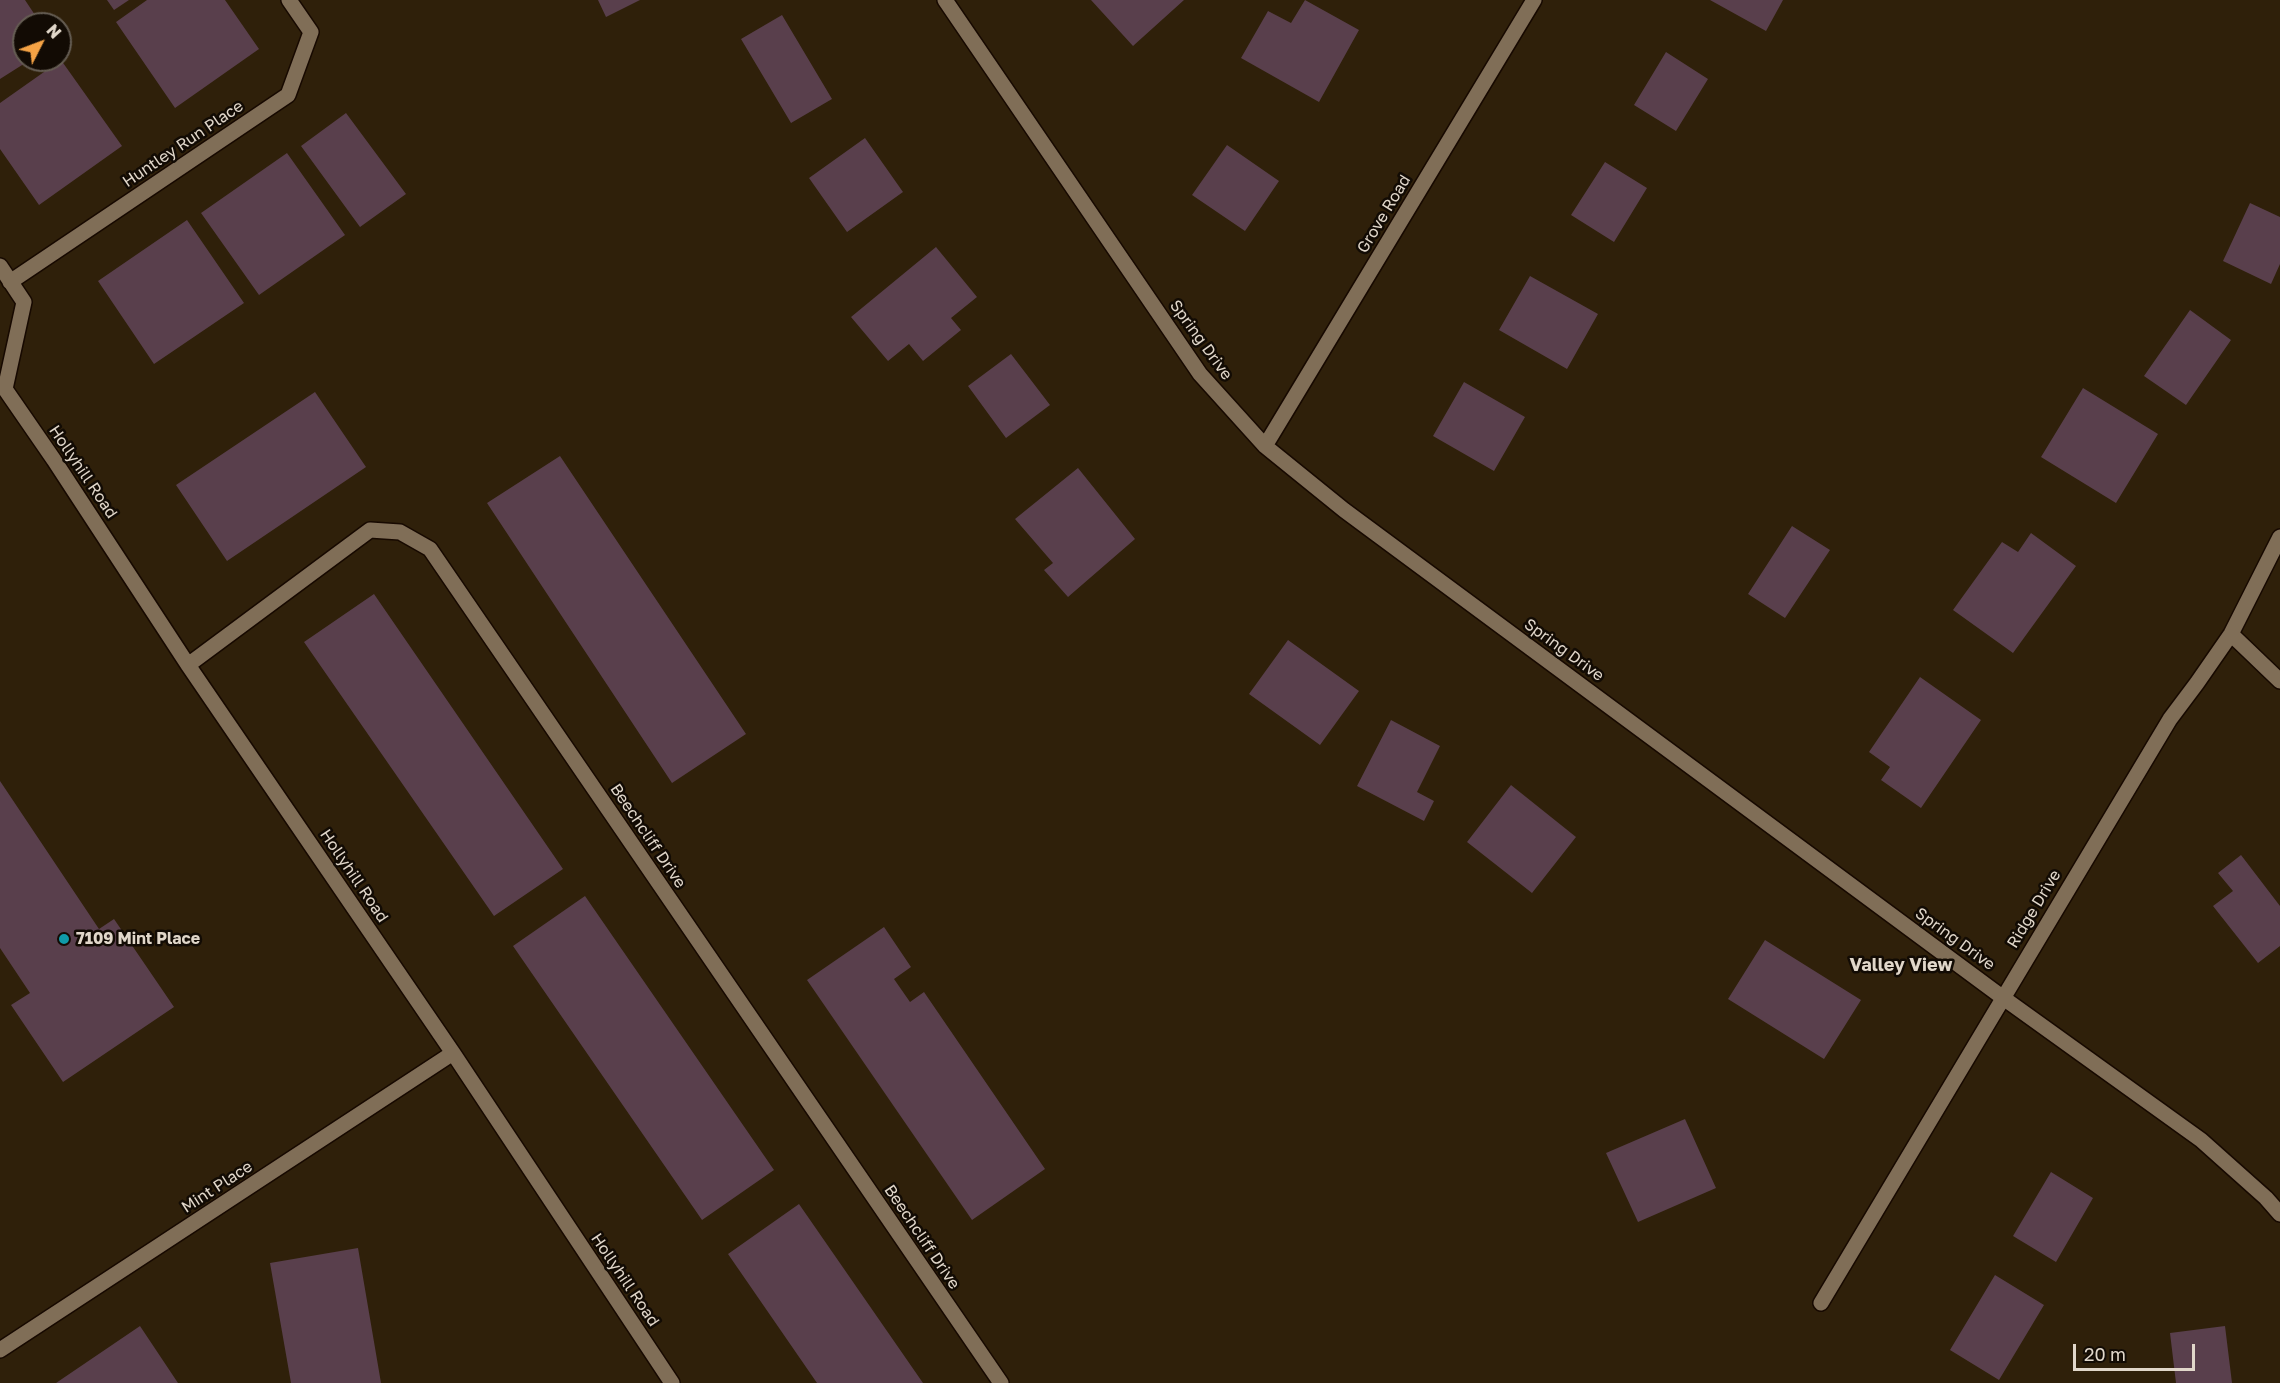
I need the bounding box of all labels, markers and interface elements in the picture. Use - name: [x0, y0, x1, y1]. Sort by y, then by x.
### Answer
- north arrow: [12, 12, 72, 72]
- text: N: [42, 20, 65, 43]
- street label: Huntley Run Place: [119, 96, 247, 192]
- street label: Grove Road: [1353, 171, 1415, 257]
- street label: Spring Drive: [1166, 296, 1236, 384]
- street label: Hollyhill Road: [45, 422, 121, 522]
- street label: Spring Drive: [1520, 615, 1608, 685]
- street label: Beechcliff Drive: [606, 780, 690, 892]
- street label: Hollyhill Road: [316, 826, 392, 926]
- street label: Ridge Drive: [2003, 866, 2065, 952]
- street label: Spring Drive: [1911, 904, 1999, 974]
- place label: 7109 Mint Place: [76, 929, 200, 949]
- marker: 7109 Mint Place: [57, 932, 71, 946]
- district label: Valley View: [1850, 954, 1952, 976]
- street label: Mint Place: [178, 1157, 256, 1217]
- street label: Beechcliff Drive: [880, 1181, 964, 1293]
- street label: Hollyhill Road: [587, 1230, 663, 1330]
- scale bar: [2076, 1332, 2198, 1370]
- text: 20 m: [2084, 1343, 2126, 1365]

